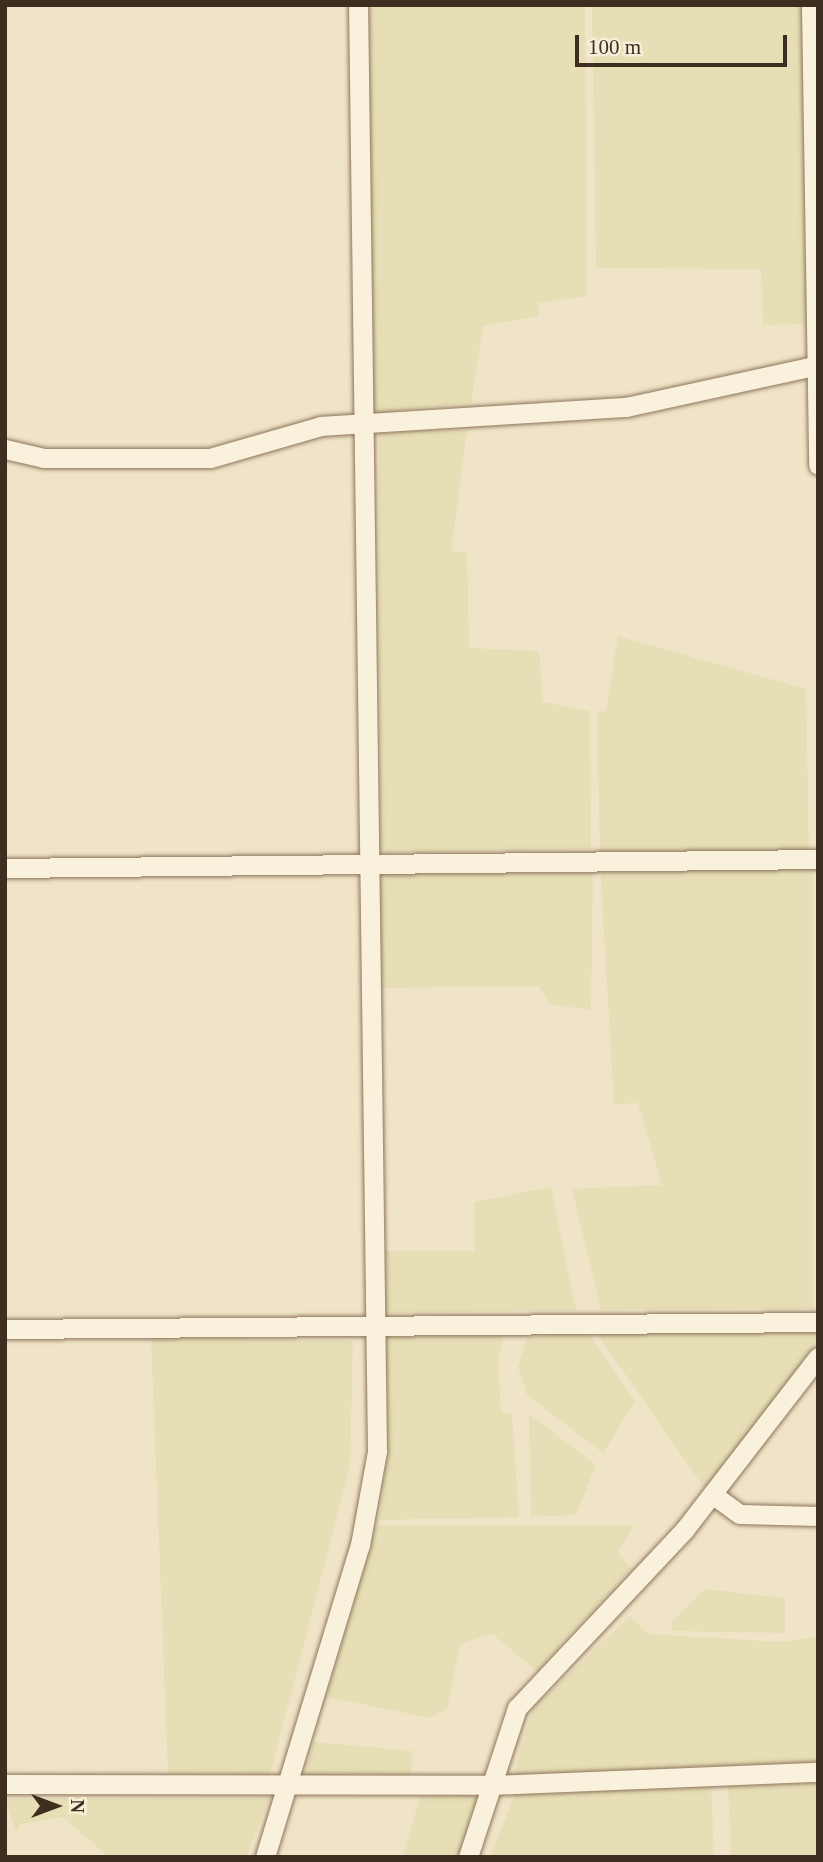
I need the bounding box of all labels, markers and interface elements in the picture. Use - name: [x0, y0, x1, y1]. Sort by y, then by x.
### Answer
- scale bar: [578, 21, 790, 65]
- text: 100 m: [588, 35, 641, 59]
- north arrow: [21, 1771, 91, 1841]
- text: N: [67, 1799, 88, 1813]

